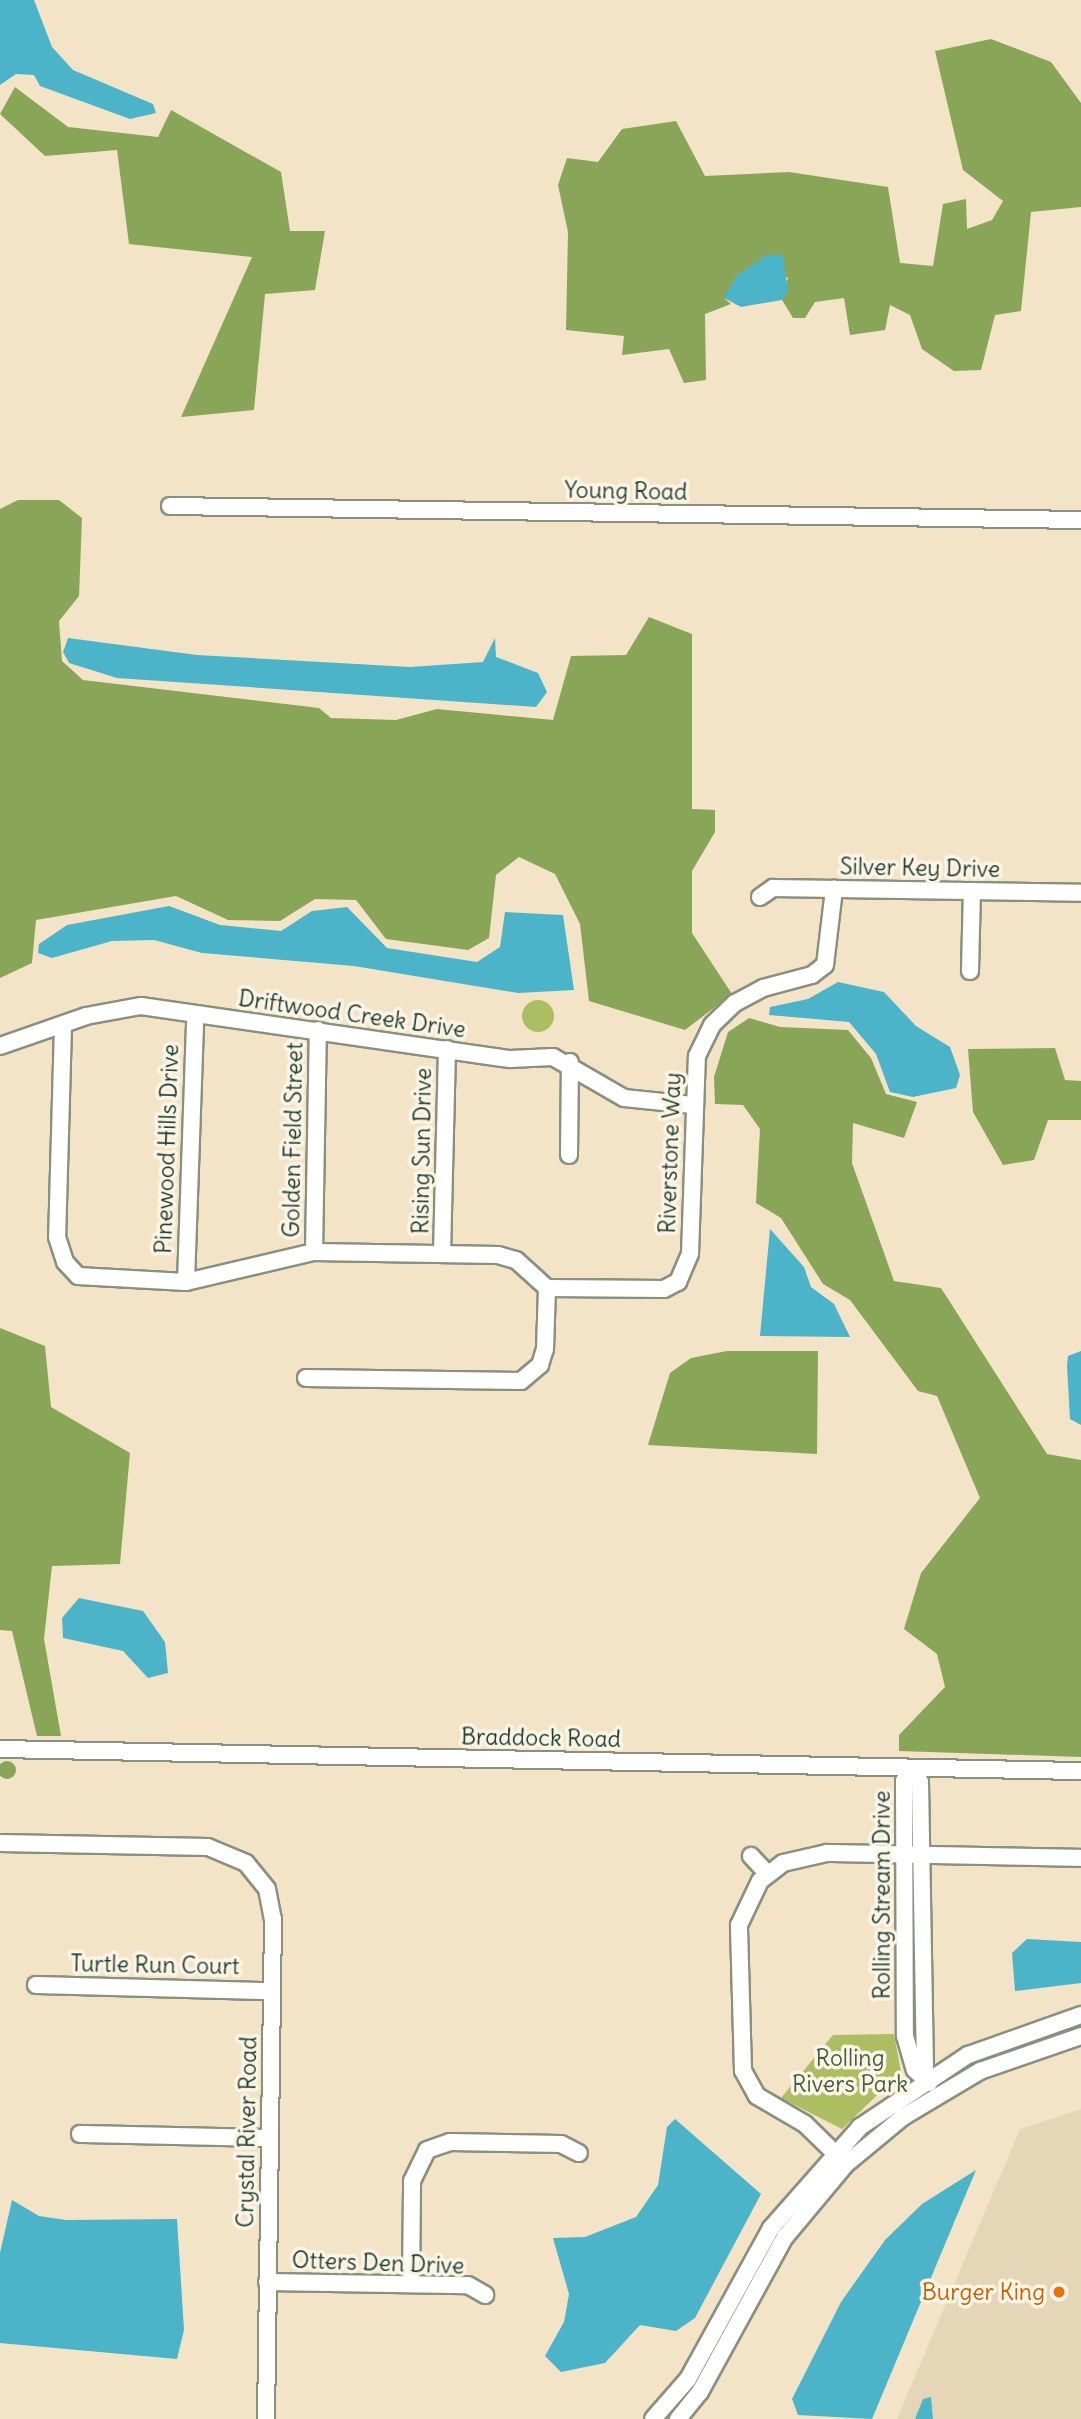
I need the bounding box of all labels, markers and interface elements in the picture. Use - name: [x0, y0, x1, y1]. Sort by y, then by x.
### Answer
- street label: Young Road: [564, 476, 688, 506]
- street label: Silver Key Drive: [840, 853, 1000, 883]
- street label: Driftwood Creek Drive: [237, 984, 467, 1044]
- street label: Golden Field Street: [277, 1042, 309, 1238]
- street label: Pinewood Hills Drive: [150, 1044, 184, 1254]
- street label: Rising Sun Drive: [407, 1068, 437, 1234]
- street label: Riverstone Way: [653, 1072, 687, 1234]
- street label: Braddock Road: [461, 1723, 621, 1753]
- street label: Rolling Stream Drive: [868, 1791, 896, 1999]
- street label: Turtle Run Court: [70, 1950, 240, 1980]
- street label: Crystal River Road: [232, 2036, 262, 2228]
- park label: Rolling Rivers Park: [792, 2044, 908, 2098]
- street label: Otters Den Drive: [291, 2246, 465, 2280]
- place label: Burger King: [922, 2278, 1045, 2306]
- marker: Burger King: [1051, 2284, 1067, 2300]

